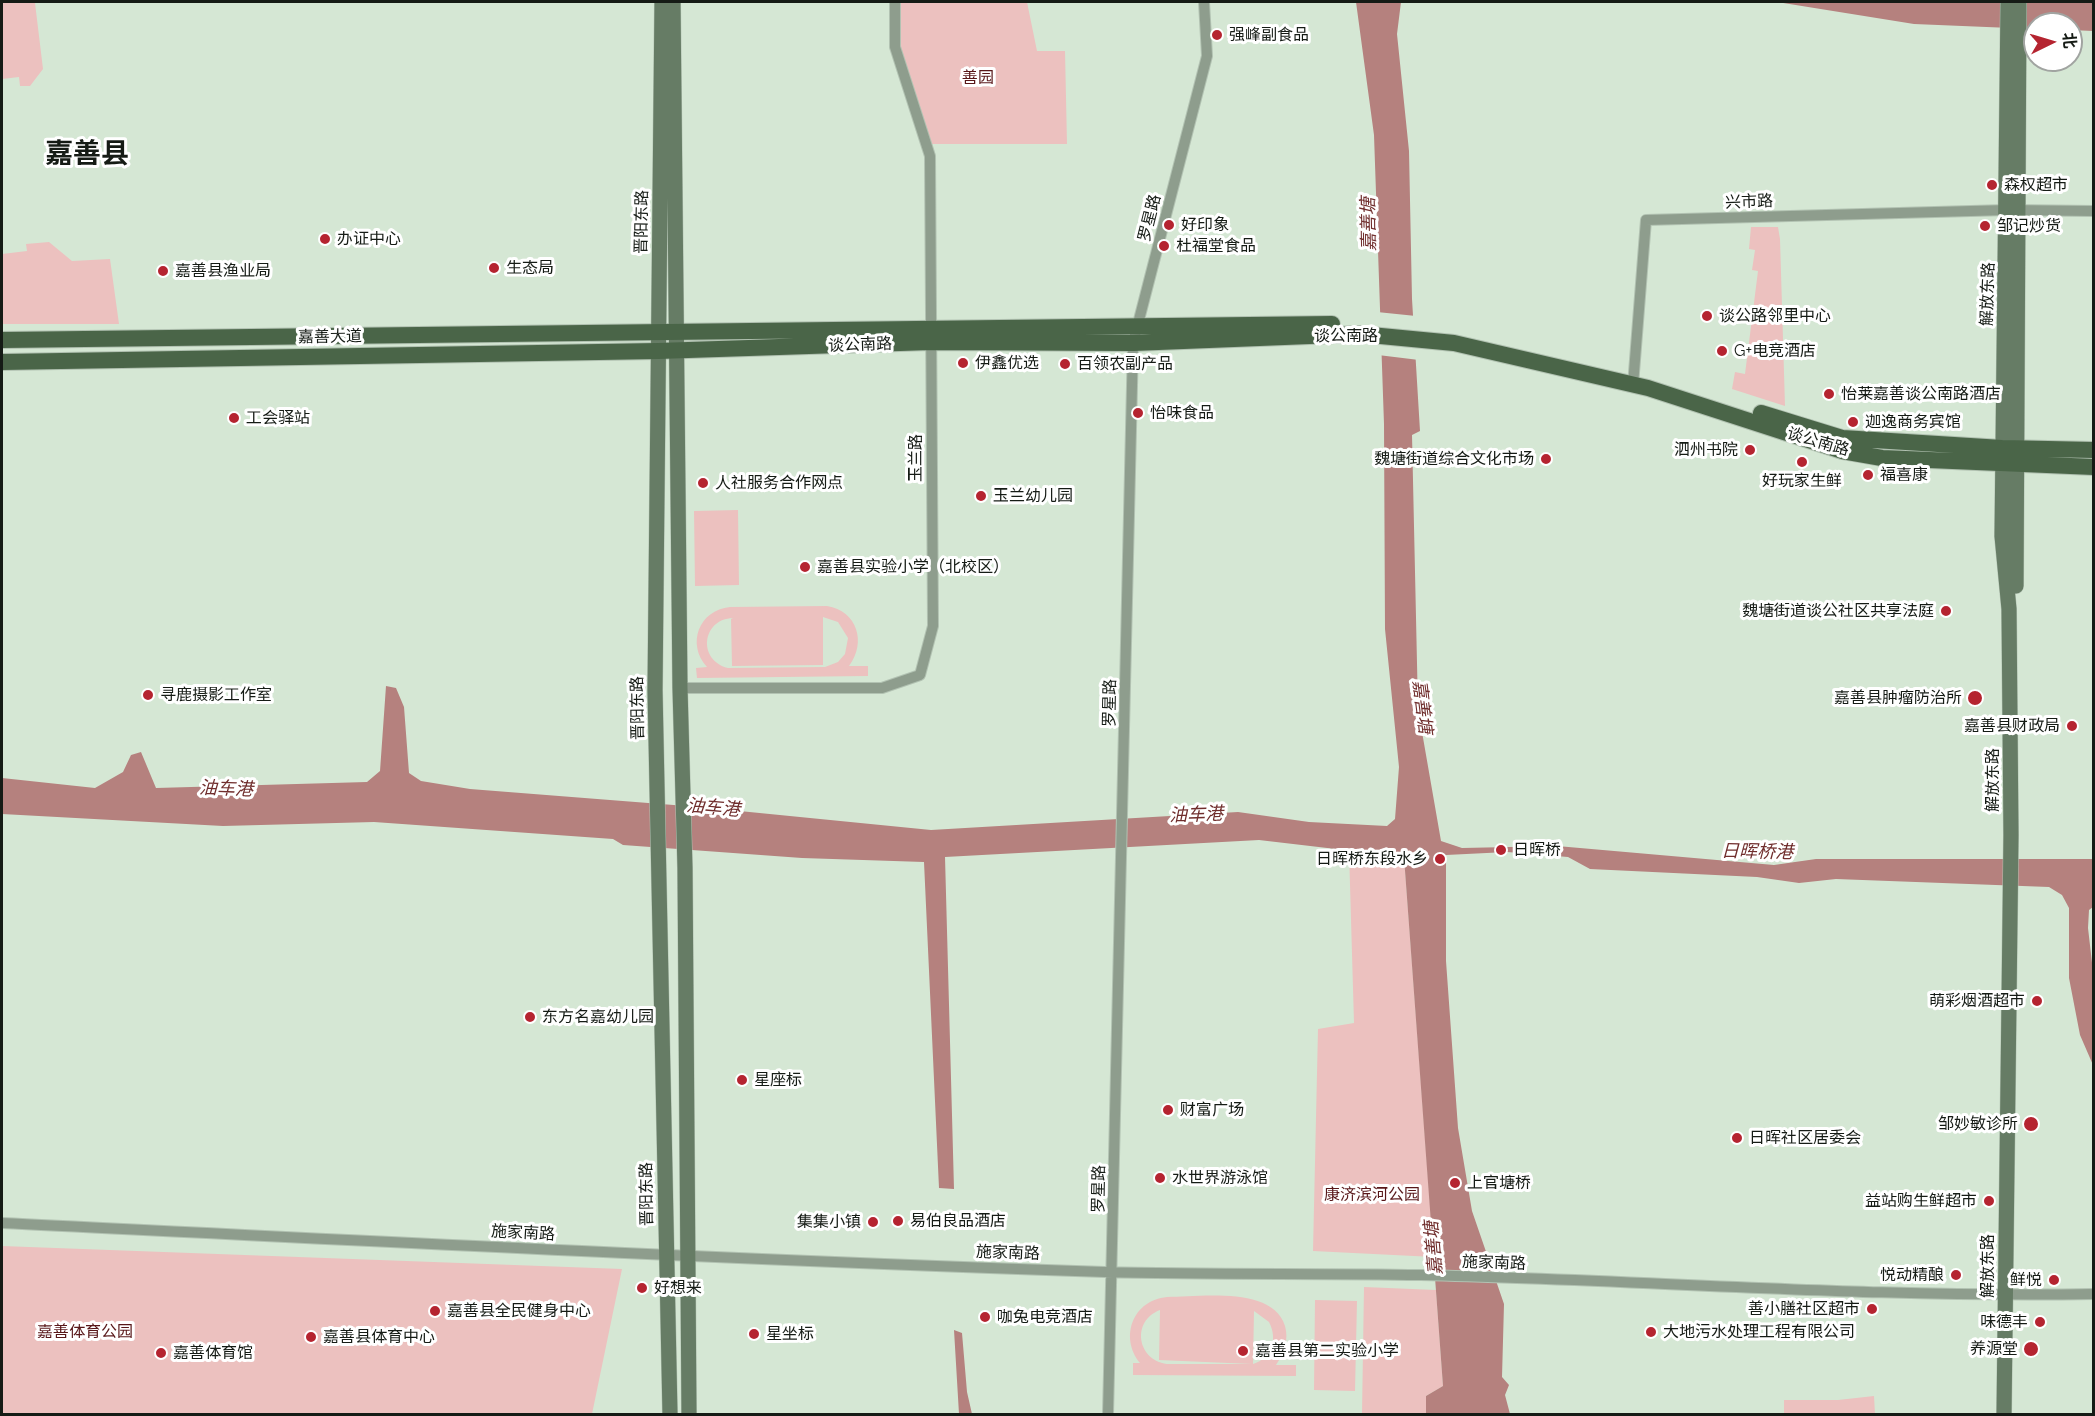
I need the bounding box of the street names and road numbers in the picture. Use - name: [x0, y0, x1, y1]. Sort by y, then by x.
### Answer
- street label: 晋阳东路: [632, 190, 652, 254]
- street label: 罗星路: [1135, 192, 1165, 244]
- street label: 兴市路: [1725, 192, 1773, 212]
- street label: 解放东路: [1977, 262, 1999, 326]
- street label: 谈公南路: [1314, 326, 1378, 346]
- street label: 嘉善大道: [298, 327, 362, 347]
- street label: 谈公南路: [828, 334, 892, 356]
- street label: 谈公南路: [1785, 424, 1851, 460]
- street label: 玉兰路: [906, 434, 926, 482]
- street label: 晋阳东路: [628, 676, 648, 740]
- street label: 罗星路: [1100, 679, 1120, 727]
- street label: 解放东路: [1983, 748, 2003, 812]
- street label: 晋阳东路: [637, 1162, 657, 1226]
- street label: 罗星路: [1089, 1165, 1109, 1213]
- street label: 施家南路: [491, 1222, 555, 1244]
- street label: 解放东路: [1978, 1234, 1998, 1298]
- street label: 施家南路: [976, 1242, 1040, 1264]
- street label: 施家南路: [1462, 1252, 1526, 1274]

